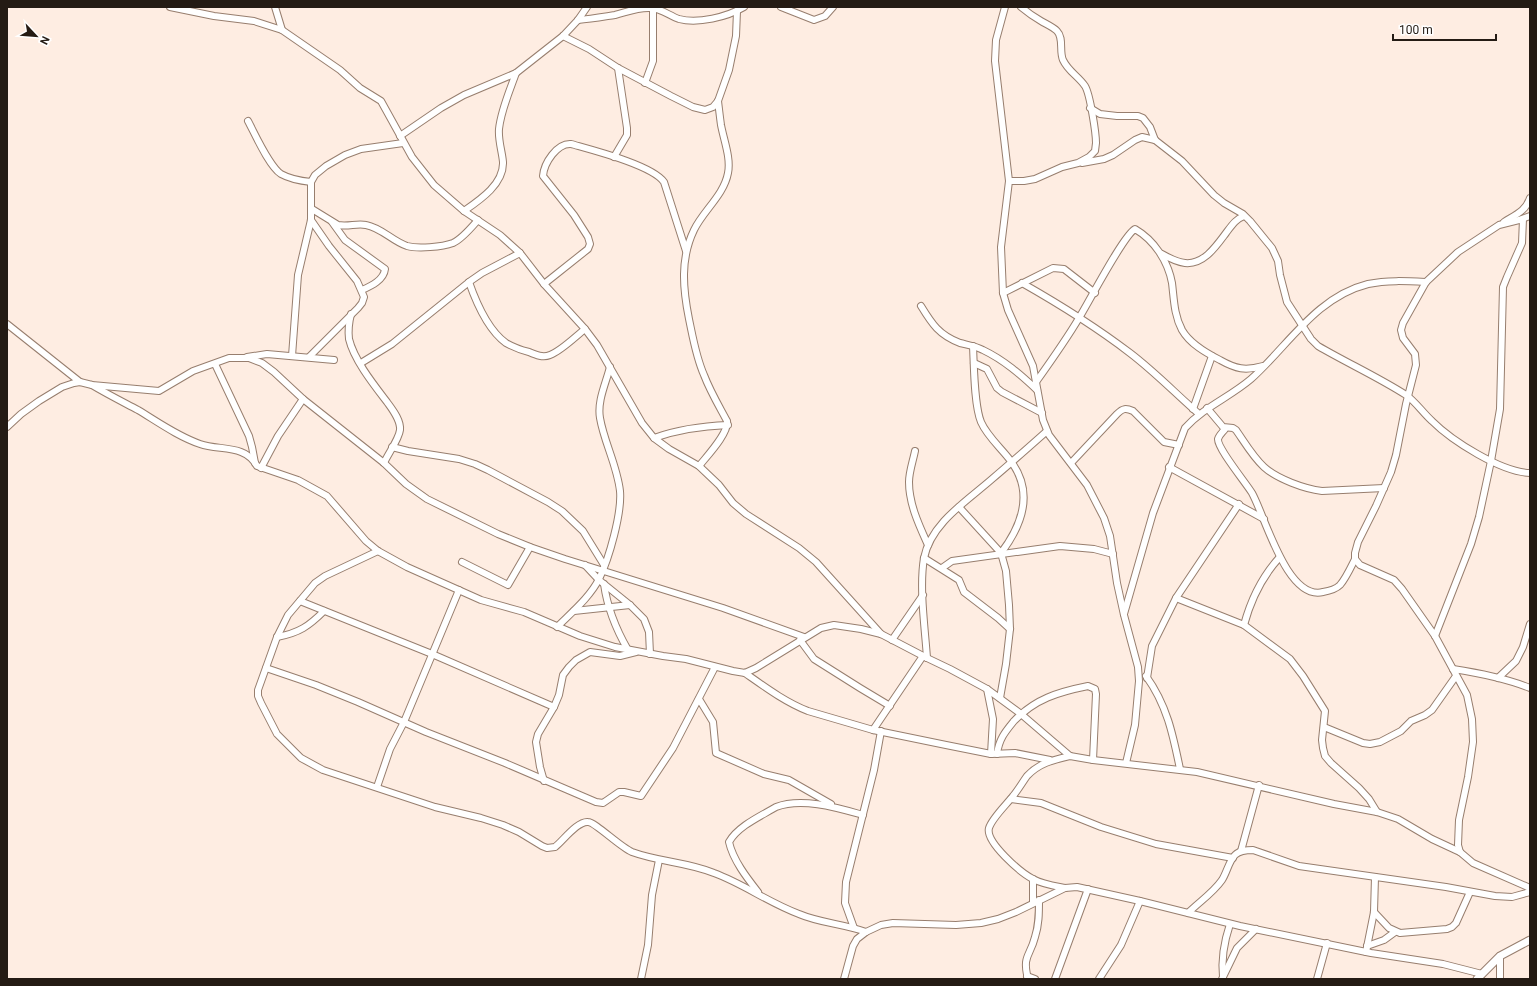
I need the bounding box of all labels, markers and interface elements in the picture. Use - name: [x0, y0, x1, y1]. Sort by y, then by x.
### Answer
- north arrow: [16, 16, 56, 56]
- scale bar: [1393, 16, 1496, 42]
- text: 100 m: [1399, 23, 1433, 37]
- text: N: [37, 34, 52, 47]

